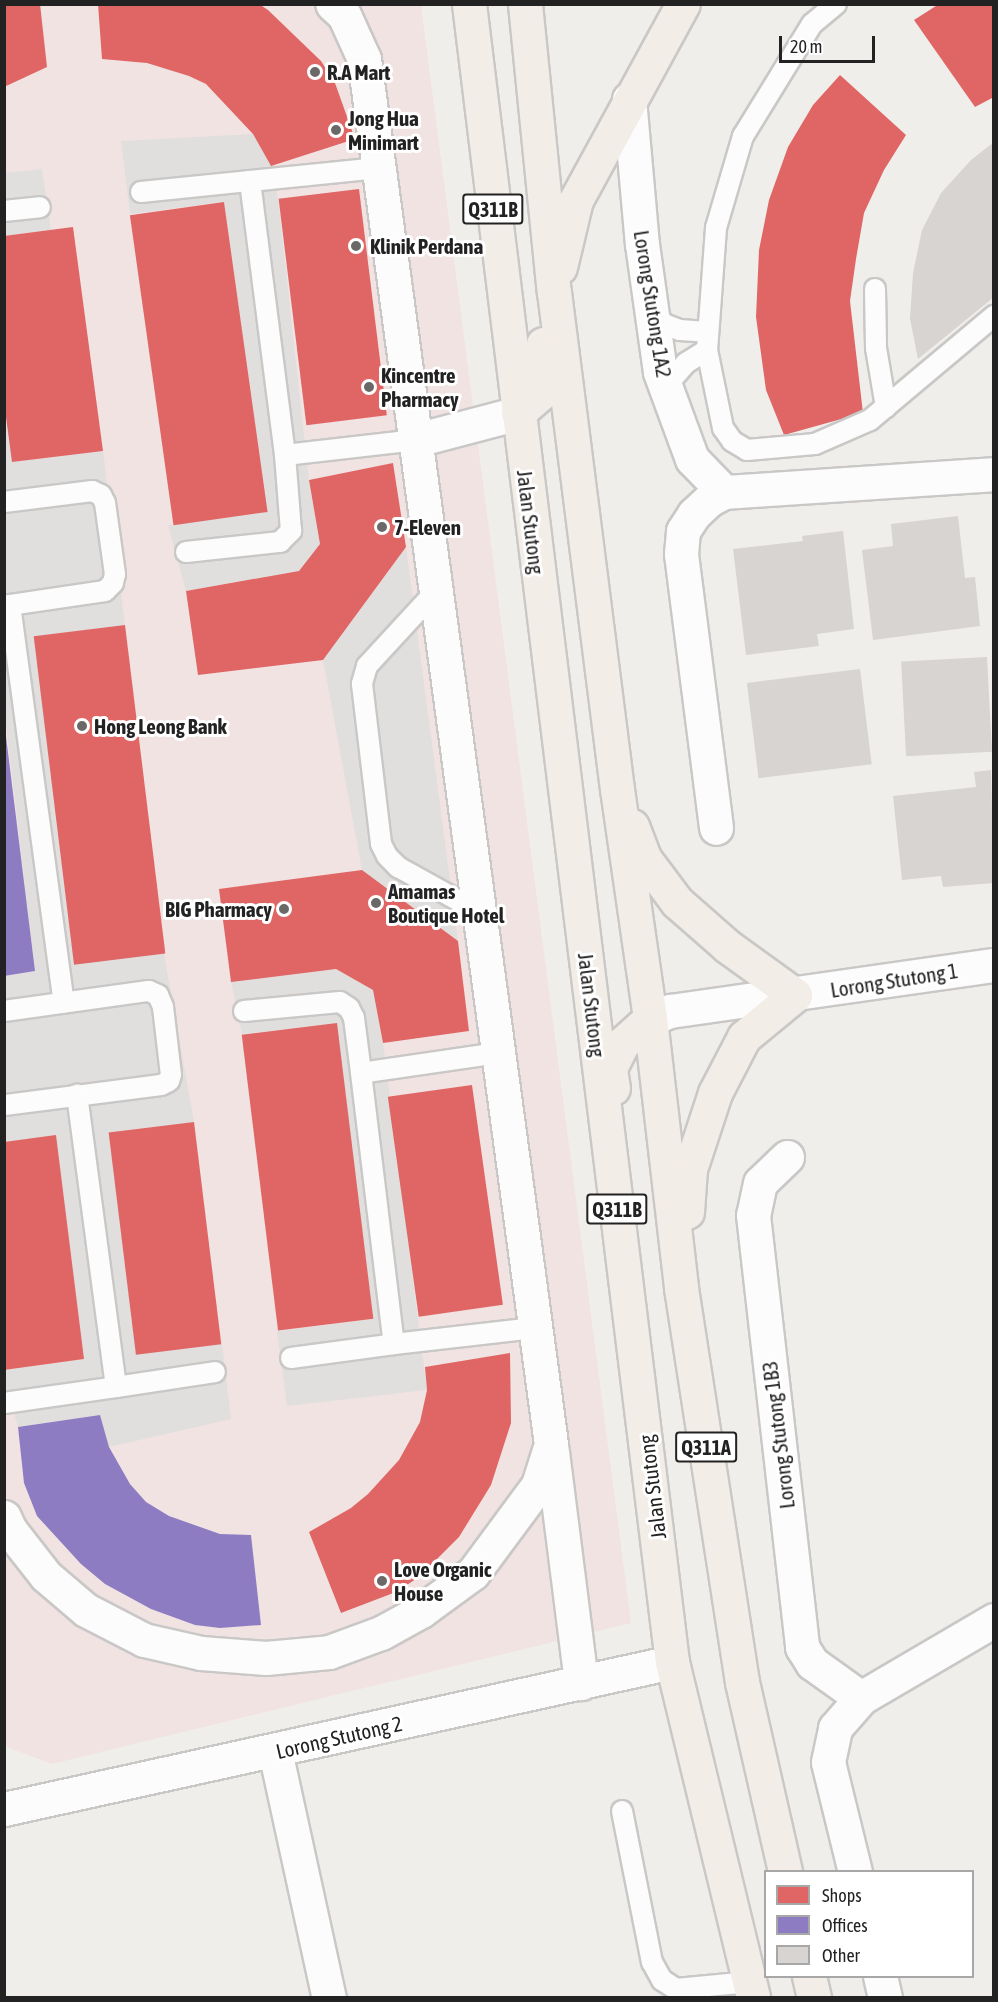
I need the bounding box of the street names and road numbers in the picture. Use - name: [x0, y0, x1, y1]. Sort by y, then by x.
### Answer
- road number: Q311B: [462, 192, 524, 226]
- street label: Lorong Stutong 1A2: [629, 228, 677, 380]
- street label: Jalan Stutong: [512, 468, 550, 576]
- street label: Jalan Stutong: [573, 951, 611, 1059]
- street label: Lorong Stutong 1: [828, 957, 960, 1003]
- road number: Q311B: [586, 1192, 648, 1226]
- street label: Lorong Stutong 1B3: [756, 1360, 800, 1510]
- road number: Q311A: [674, 1430, 738, 1464]
- street label: Jalan Stutong: [633, 1433, 671, 1541]
- street label: Lorong Stutong 2: [273, 1710, 405, 1764]

